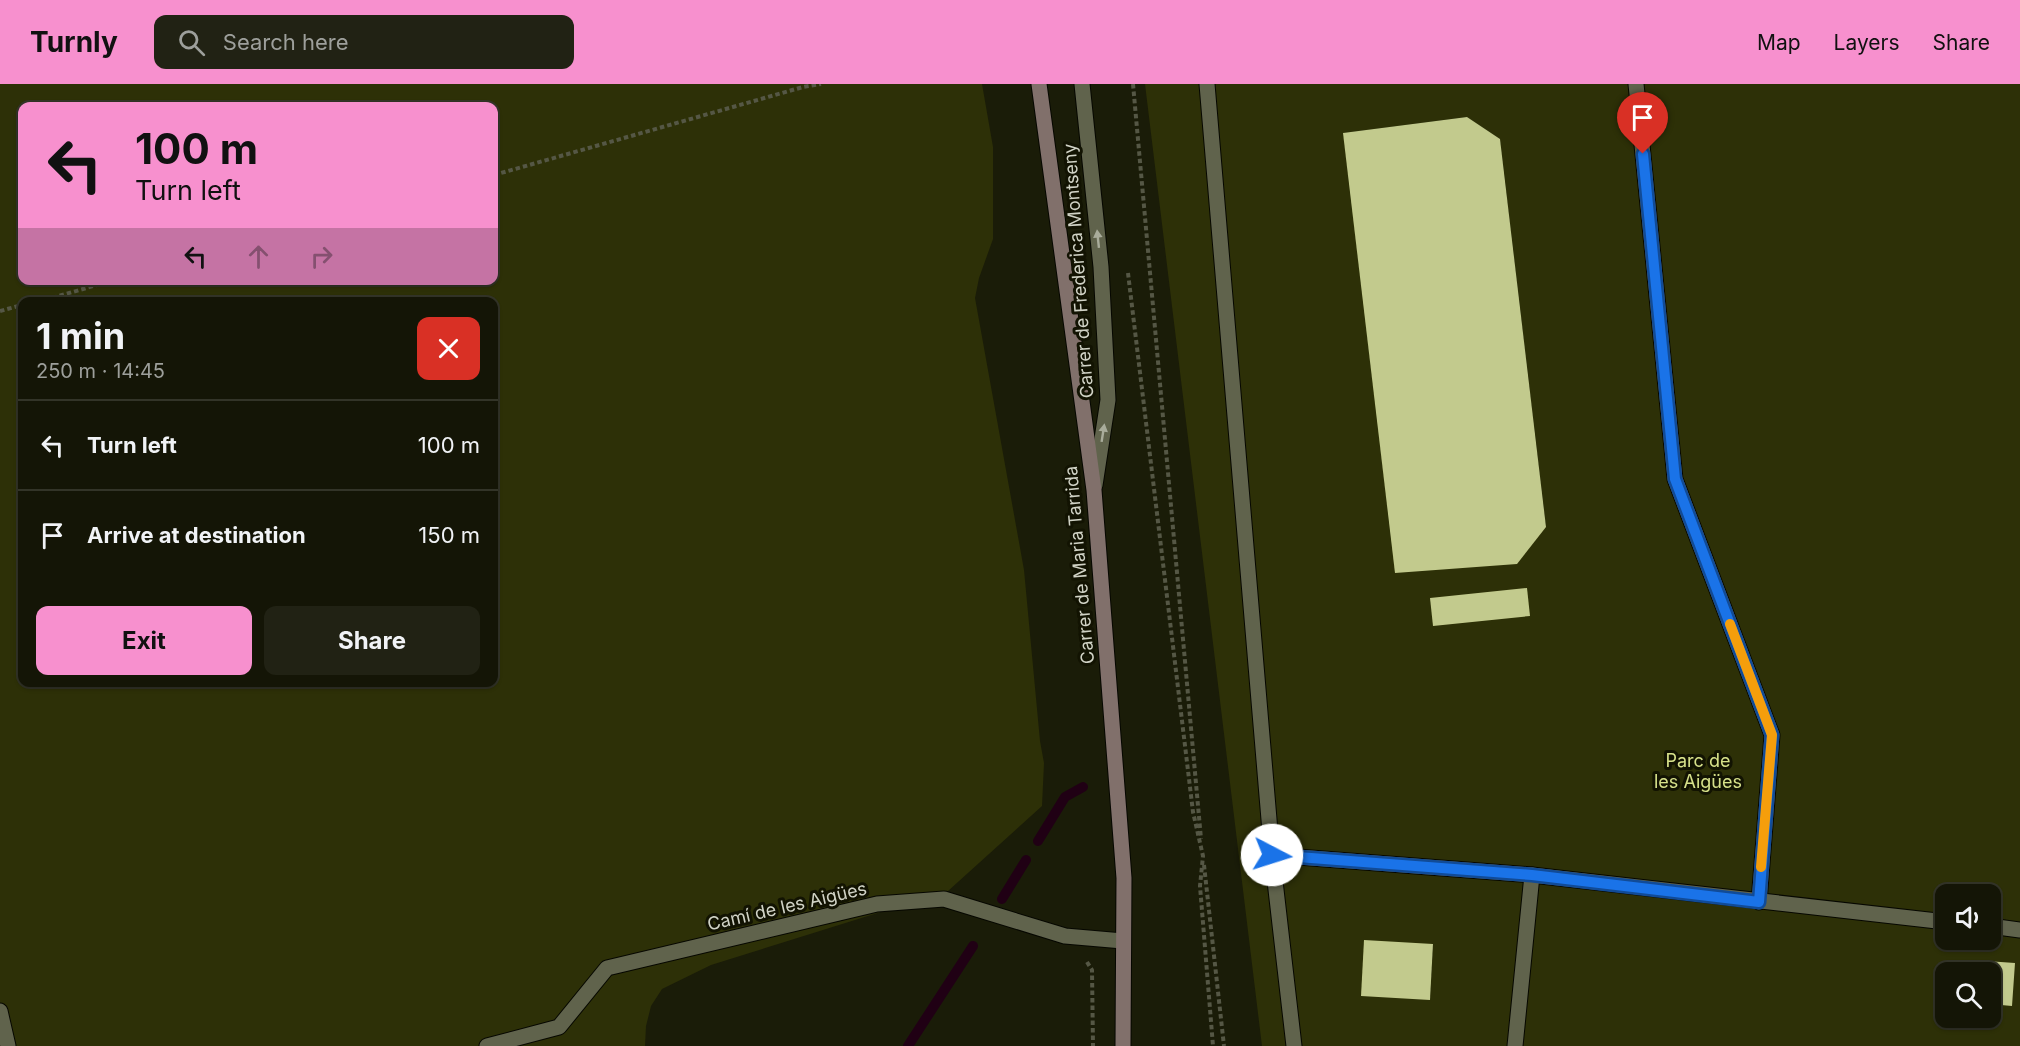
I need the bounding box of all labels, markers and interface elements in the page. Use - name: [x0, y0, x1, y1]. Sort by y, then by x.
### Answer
- search box: [154, 15, 574, 69]
- text: Turnly: [30, 25, 118, 59]
- icon: search: [175, 26, 208, 59]
- text: Search here: [223, 29, 349, 55]
- text: Map: [1757, 30, 1801, 55]
- text: Layers: [1834, 30, 1900, 55]
- text: Share: [1933, 30, 1990, 55]
- pin: [1617, 92, 1668, 154]
- icon: arrive: [1626, 101, 1659, 134]
- text: 100 m: [135, 123, 258, 174]
- icon: left: [36, 126, 114, 204]
- street label: Carrer de Frederica Montseny: [1059, 143, 1097, 399]
- text: Turn left: [135, 174, 241, 207]
- one-way arrow: [1093, 229, 1103, 248]
- icon: left: [179, 240, 212, 273]
- icon: ahead: [242, 240, 275, 273]
- icon: right: [305, 240, 338, 273]
- text: 1 min: [36, 314, 125, 358]
- button: close: [417, 317, 480, 380]
- text: 250 m · 14:45: [36, 359, 165, 383]
- one-way arrow: [1099, 423, 1108, 442]
- icon: left: [36, 429, 69, 462]
- text: Turn left: [87, 432, 177, 458]
- text: 100 m: [418, 432, 480, 458]
- street label: Carrer de Maria Tarrida: [1060, 465, 1098, 665]
- icon: arrive: [36, 519, 69, 552]
- text: Arrive at destination: [87, 522, 306, 548]
- text: 150 m: [418, 522, 480, 548]
- button: Exit: [36, 606, 252, 675]
- button: Share: [264, 606, 480, 675]
- park label: Parc de les Aigües: [1654, 750, 1742, 792]
- position arrow: [1240, 823, 1304, 887]
- street label: Camí de les Aigües: [705, 877, 869, 935]
- map controls: [1935, 884, 2001, 1028]
- button: sound: [1935, 884, 2001, 950]
- button: search: [1935, 962, 2001, 1028]

